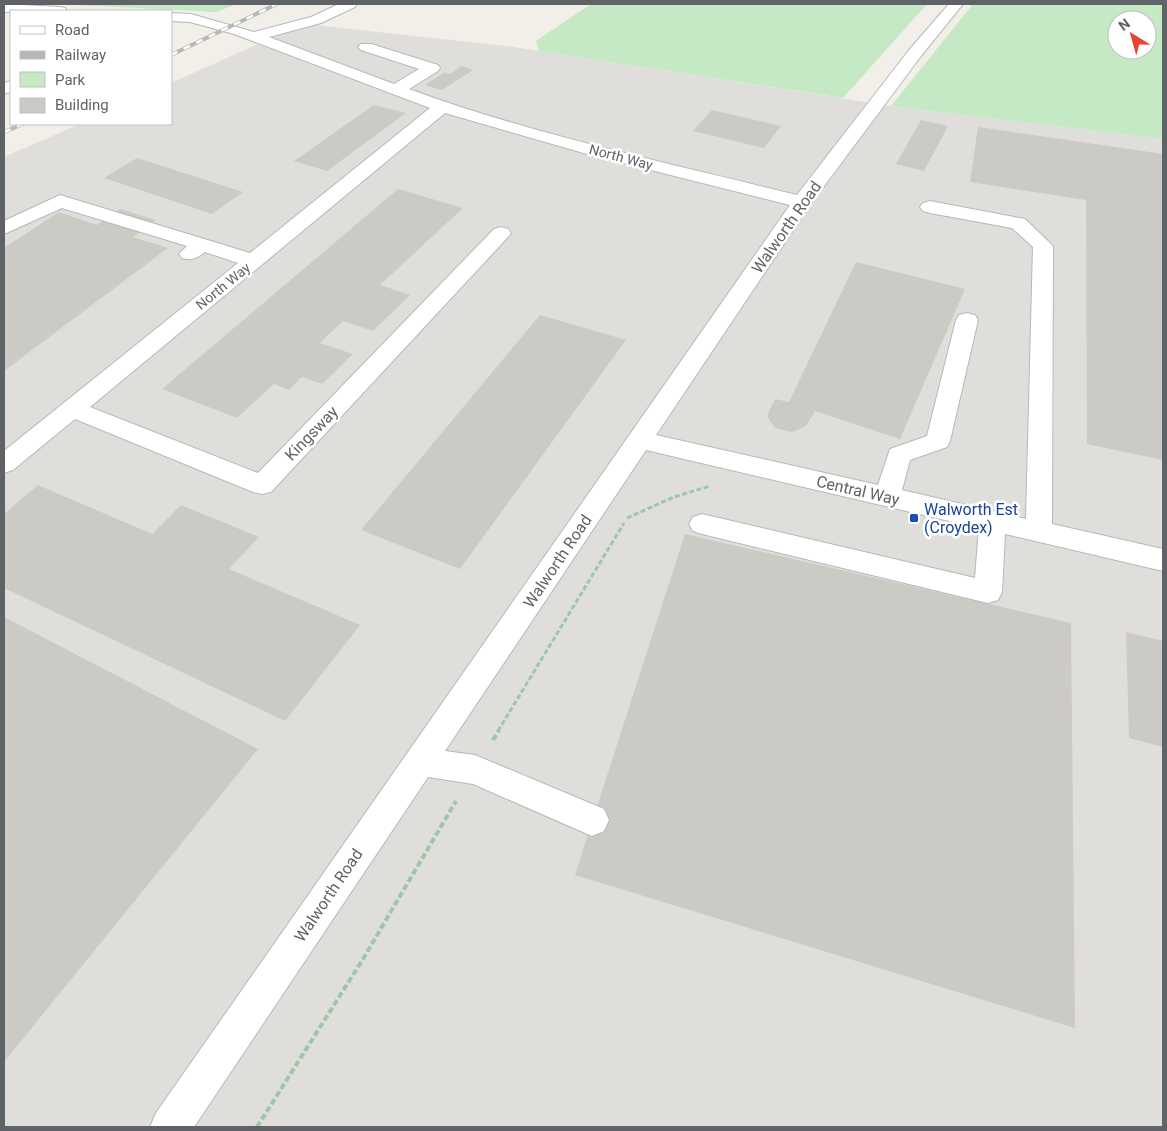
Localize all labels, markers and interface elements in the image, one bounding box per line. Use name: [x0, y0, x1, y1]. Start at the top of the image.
legend: [10, 10, 172, 125]
north arrow: [1107, 10, 1157, 60]
text: N: [1115, 15, 1133, 34]
text: Road: [55, 21, 89, 39]
text: Railway: [55, 46, 106, 64]
text: Park: [55, 71, 86, 89]
text: Building: [55, 96, 109, 114]
street label: North Way: [587, 141, 655, 173]
street label: Walworth Road: [748, 178, 825, 277]
street label: North Way: [193, 259, 254, 313]
street label: Kingsway: [281, 402, 342, 464]
street label: Central Way: [814, 472, 902, 509]
place label: Walworth Est (Croydex): [924, 500, 1018, 537]
street label: Walworth Road: [519, 511, 596, 611]
marker: Walworth Est (Croydex): [908, 512, 920, 524]
street label: Walworth Road: [290, 845, 367, 945]

